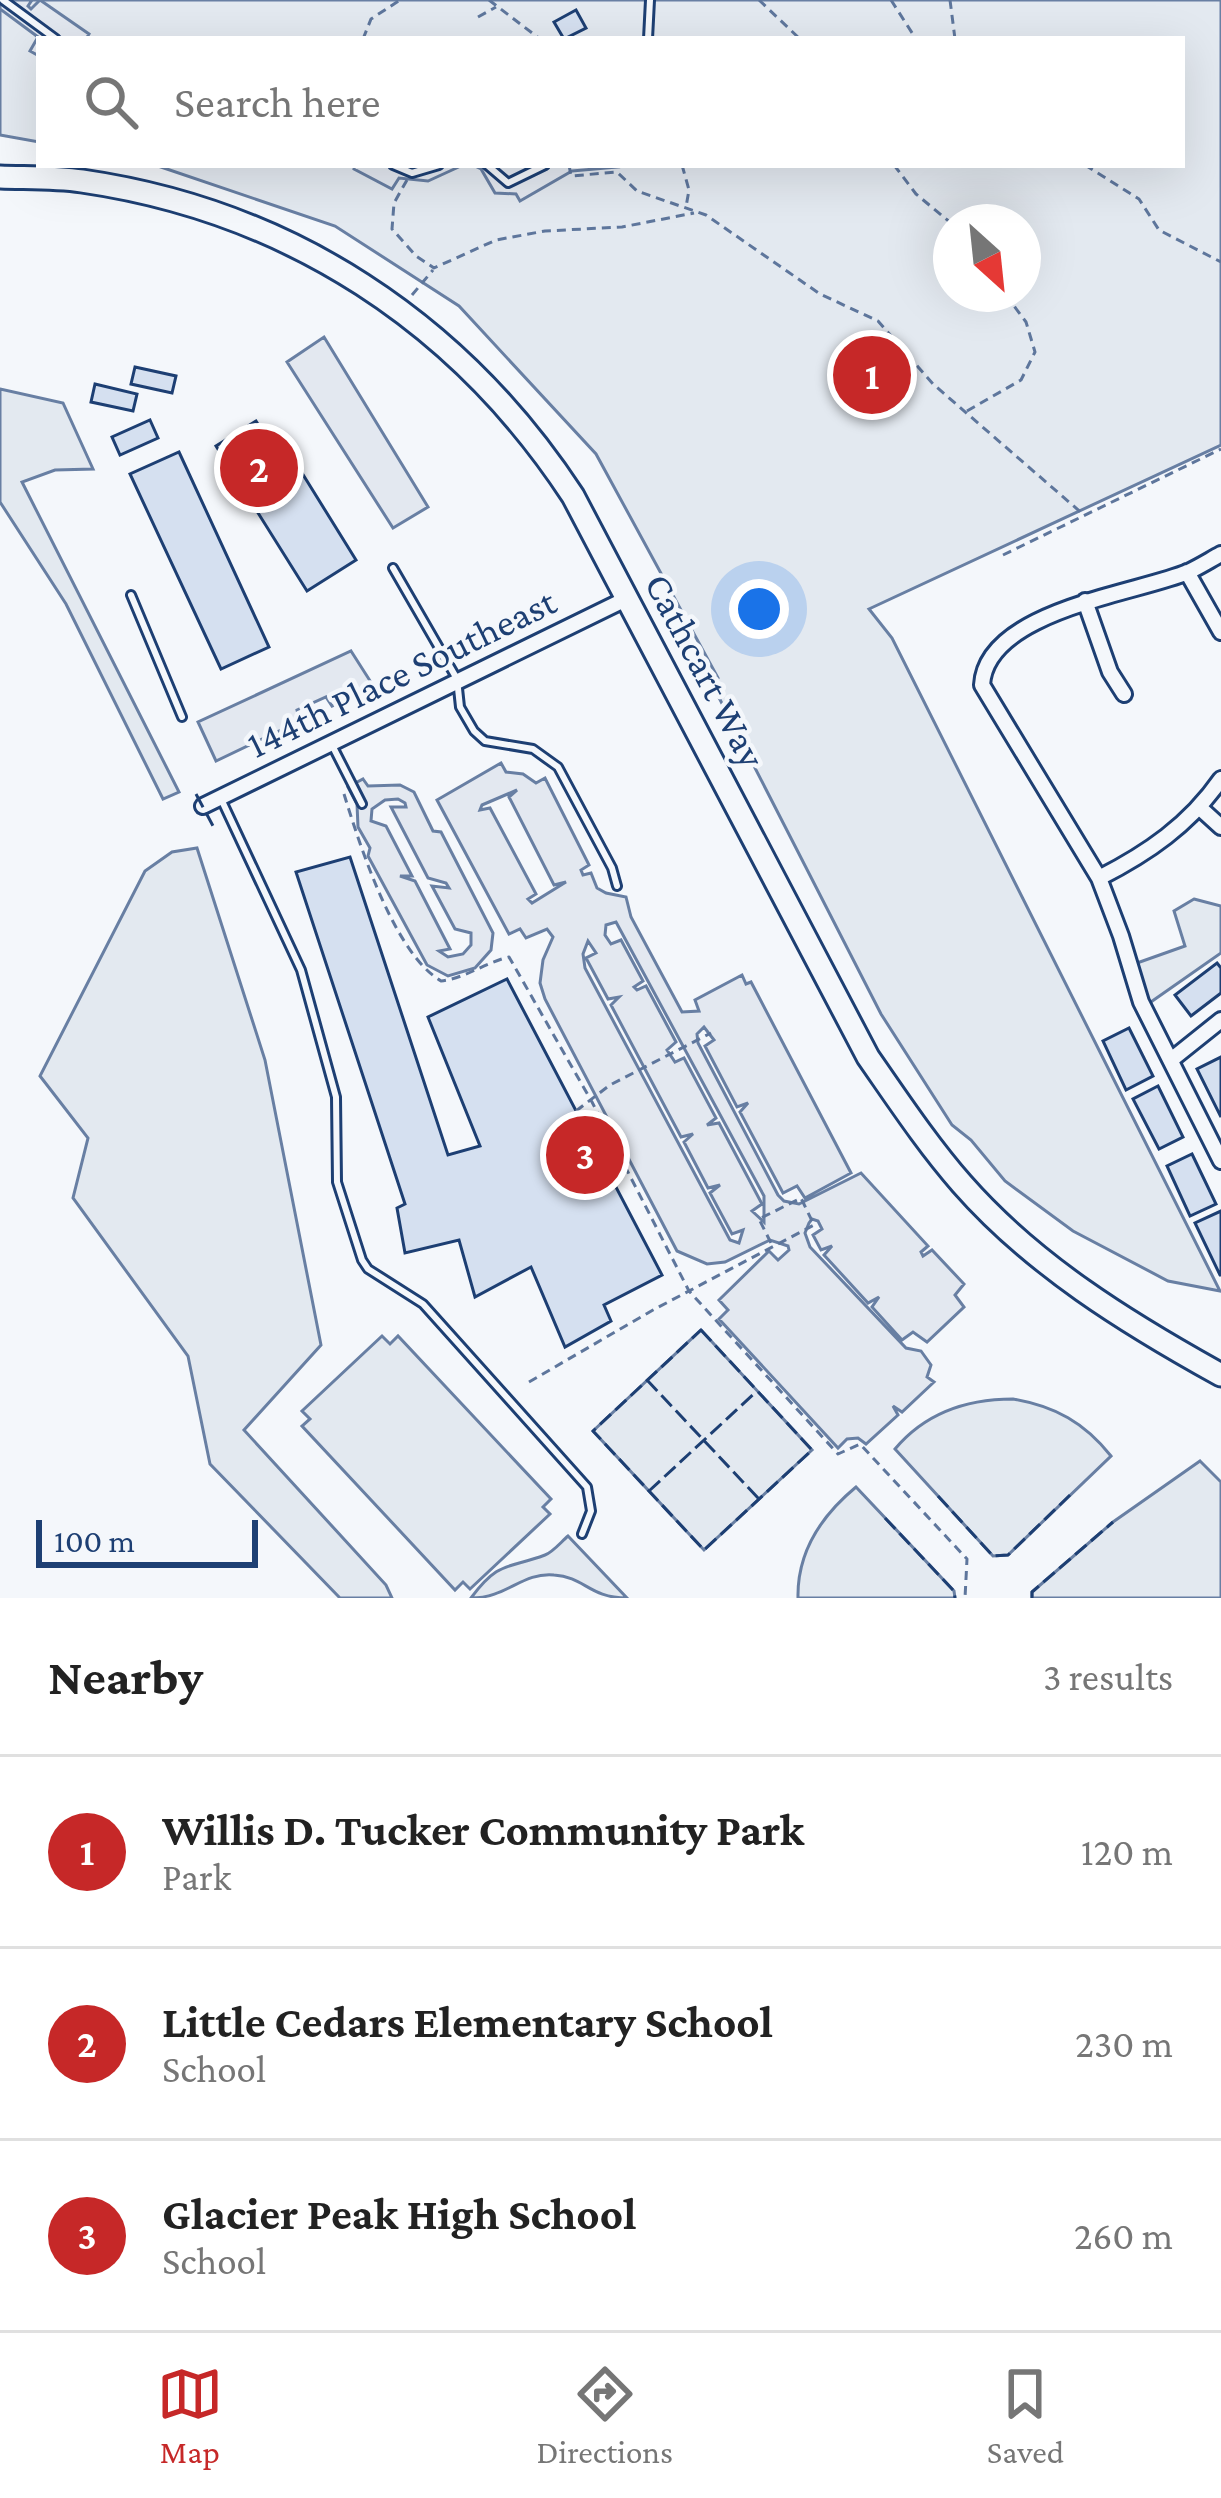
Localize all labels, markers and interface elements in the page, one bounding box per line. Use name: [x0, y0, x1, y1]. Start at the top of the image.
search box: [36, 36, 1185, 168]
icon: search: [78, 69, 144, 135]
text: Search here: [174, 77, 381, 127]
north arrow: [933, 204, 1041, 312]
pin: 1: [833, 330, 911, 420]
pin: 2: [220, 423, 298, 513]
street label: Cathcart Way: [636, 566, 775, 776]
street label: 144th Place Southeast: [240, 579, 563, 766]
your location: [729, 579, 789, 639]
pin: 3: [546, 1110, 624, 1200]
scale bar: [36, 1514, 258, 1567]
text: 100 m: [54, 1522, 135, 1559]
text: Nearby: [48, 1648, 203, 1705]
text: 3 results: [1043, 1655, 1173, 1698]
text: Willis D. Tucker Community Park: [162, 1805, 804, 1855]
text: 1: [80, 1830, 94, 1873]
text: 120 m: [1081, 1830, 1173, 1873]
text: Park: [162, 1855, 231, 1898]
text: Little Cedars Elementary School: [162, 1997, 773, 2047]
text: 2: [77, 2022, 97, 2065]
text: 230 m: [1075, 2022, 1173, 2065]
text: School: [162, 2047, 266, 2090]
text: Glacier Peak High School: [162, 2189, 636, 2239]
text: 3: [77, 2214, 97, 2257]
text: 260 m: [1074, 2214, 1173, 2257]
text: School: [162, 2239, 266, 2282]
tab: Map: [157, 2361, 223, 2470]
tab: Directions: [537, 2361, 673, 2470]
tab: Saved: [987, 2361, 1064, 2470]

